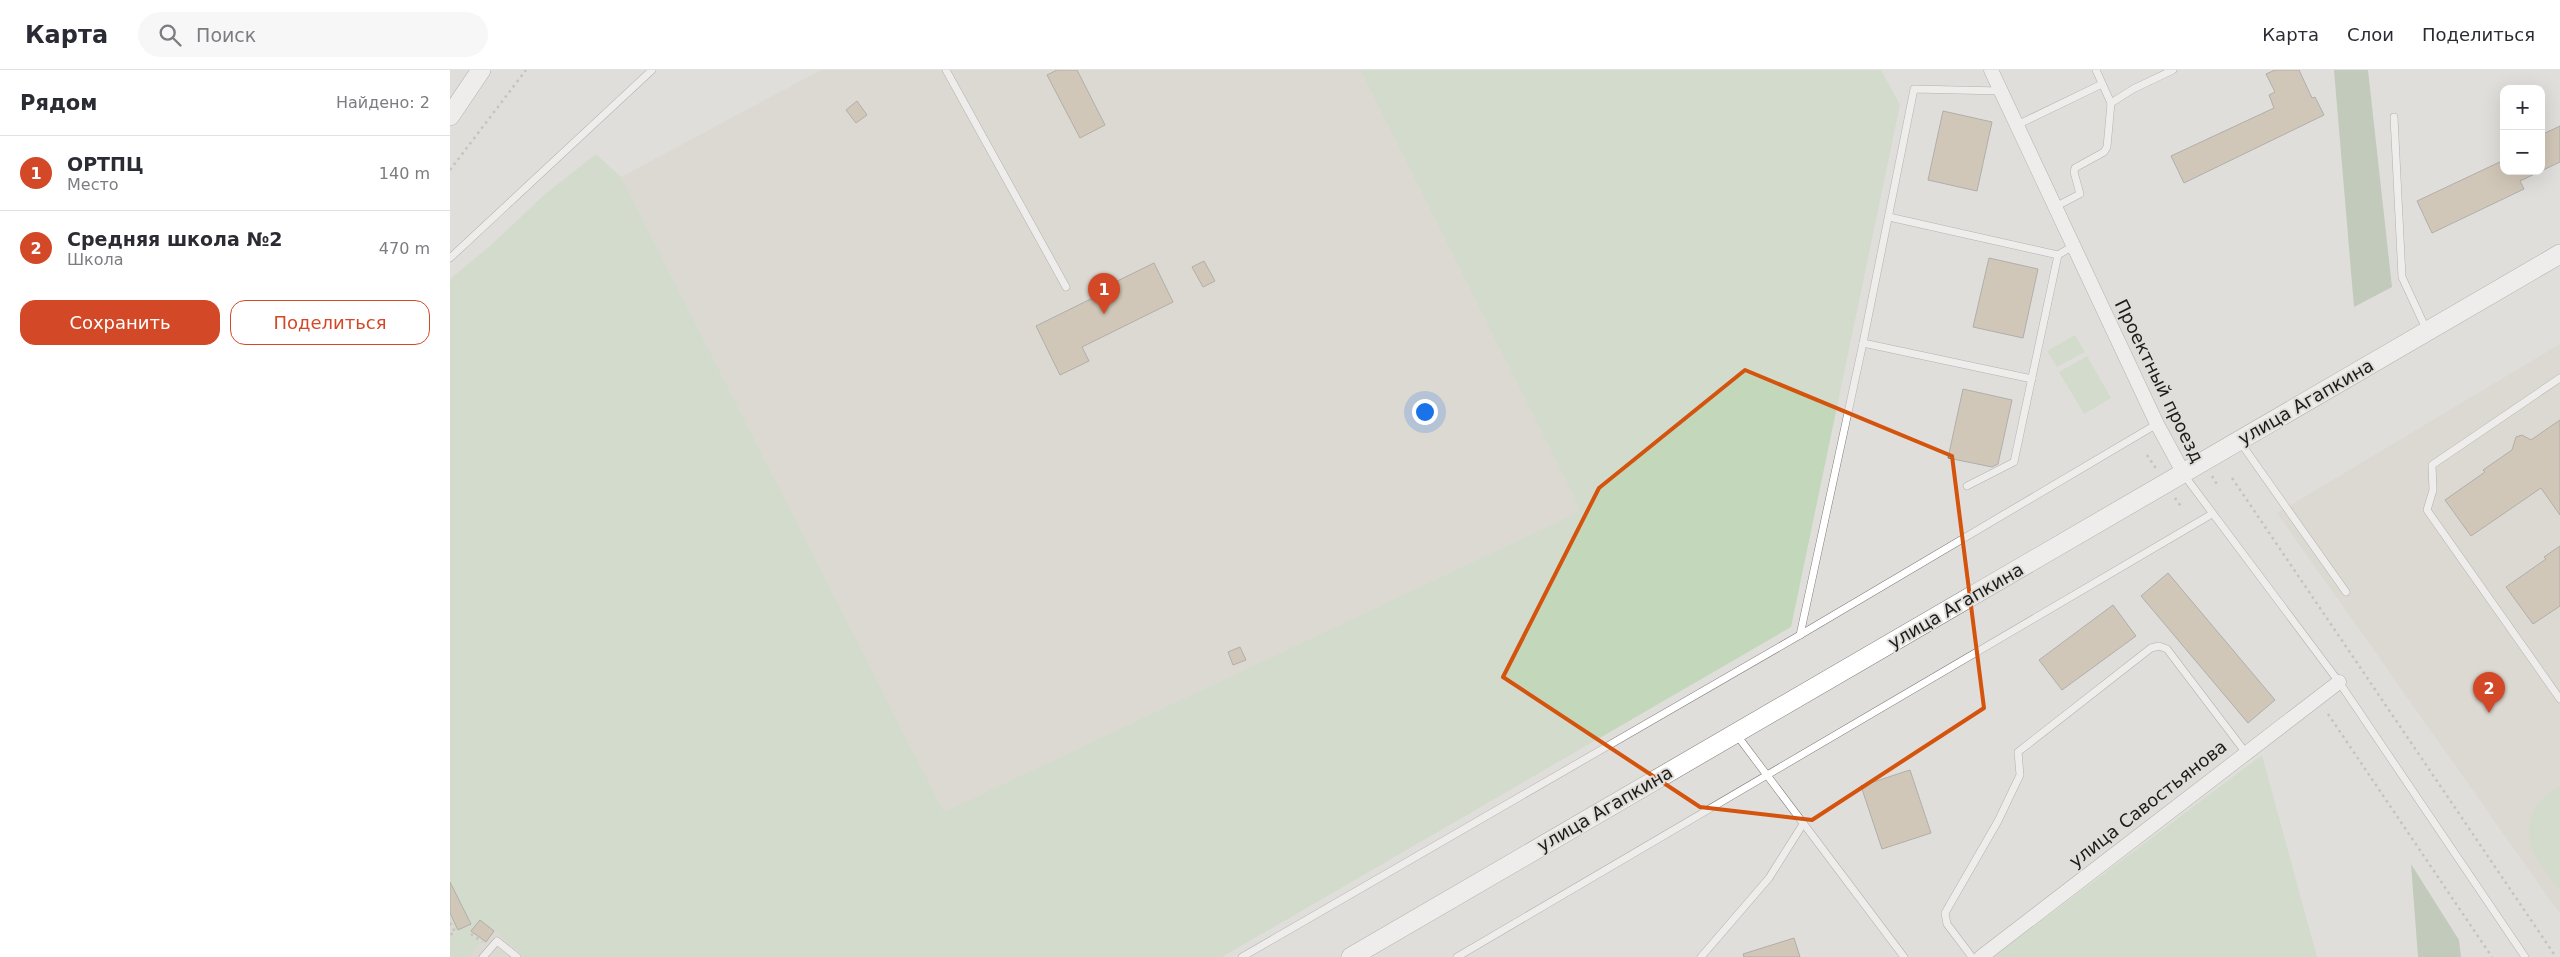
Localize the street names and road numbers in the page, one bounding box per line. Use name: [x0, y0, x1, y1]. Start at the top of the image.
street label: Проектный проезд: [2111, 296, 2208, 466]
street label: улица Агапкина: [2234, 354, 2377, 449]
street label: улица Агапкина: [1884, 558, 2027, 653]
street label: улица Савостьянова: [2065, 736, 2231, 872]
street label: улица Агапкина: [1533, 761, 1676, 856]

